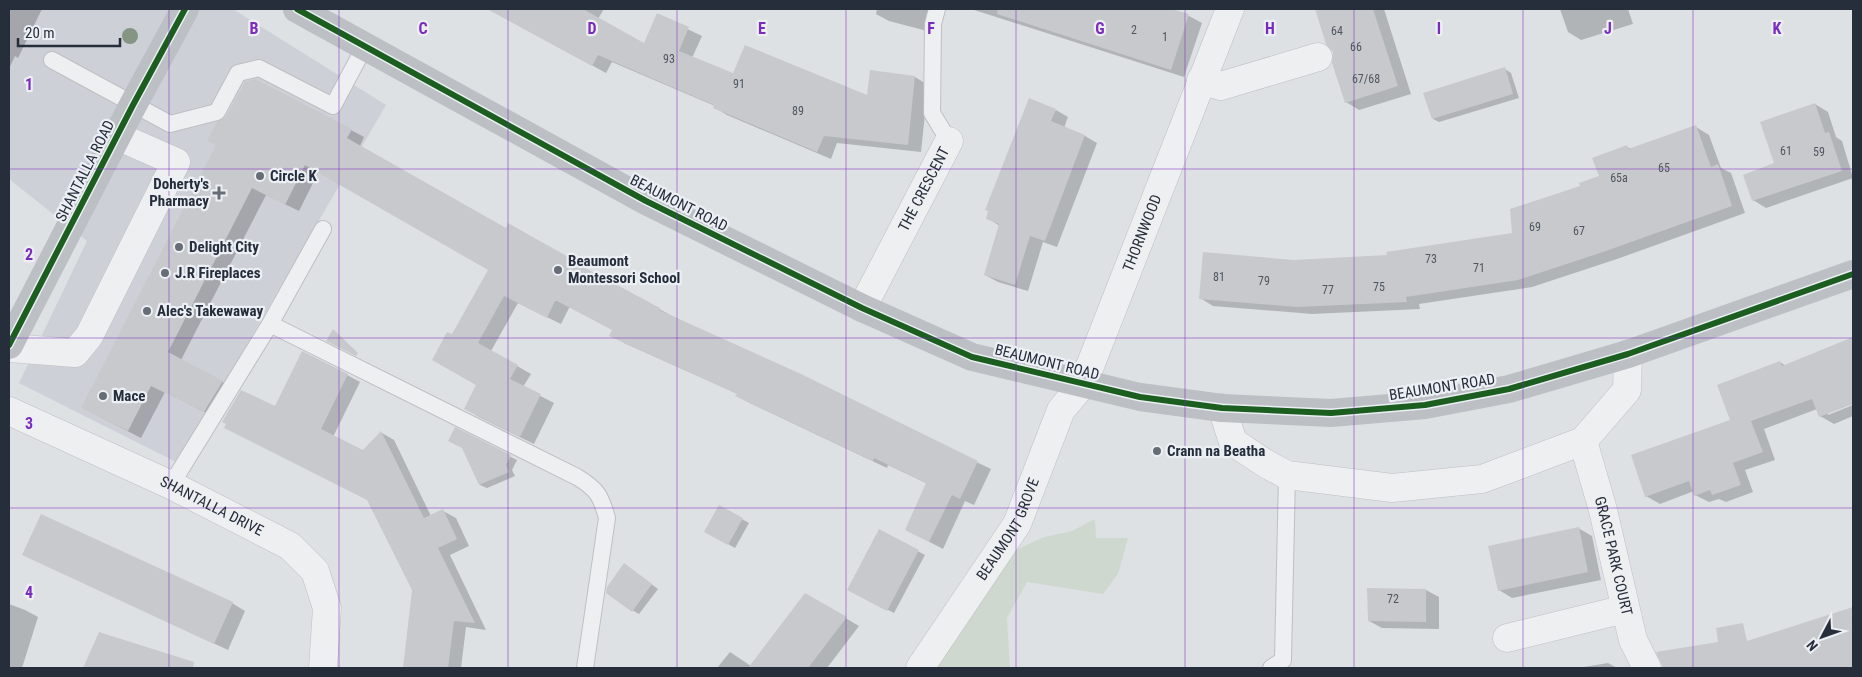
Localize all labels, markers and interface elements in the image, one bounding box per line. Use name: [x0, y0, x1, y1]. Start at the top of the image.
scale bar: [18, 15, 120, 47]
text: B: [250, 19, 259, 38]
text: C: [418, 19, 428, 38]
text: D: [587, 19, 597, 38]
text: E: [758, 19, 766, 38]
text: F: [927, 19, 935, 38]
text: G: [1095, 19, 1105, 38]
text: H: [1265, 19, 1275, 38]
text: I: [1437, 19, 1441, 38]
text: J: [1604, 19, 1612, 38]
text: K: [1773, 19, 1782, 38]
house number: 2: [1131, 23, 1137, 37]
text: 20 m: [25, 24, 55, 42]
house number: 64: [1331, 24, 1343, 38]
house number: 1: [1162, 30, 1168, 44]
house number: 66: [1350, 40, 1362, 54]
house number: 93: [663, 52, 675, 66]
house number: 67/68: [1352, 72, 1380, 86]
text: 1: [25, 75, 33, 94]
house number: 91: [733, 77, 745, 91]
house number: 89: [792, 104, 804, 118]
street label: SHANTALLA ROAD: [52, 117, 118, 225]
street label: THE CRESCENT: [895, 144, 953, 234]
house number: 61: [1780, 144, 1792, 158]
house number: 59: [1813, 145, 1825, 159]
house number: 65: [1658, 161, 1670, 175]
place label: Circle K: [270, 167, 317, 185]
marker: Circle K: [254, 170, 266, 182]
street label: BEAUMONT ROAD: [627, 171, 731, 235]
house number: 65a: [1610, 171, 1628, 185]
place label: Doherty's Pharmacy: [149, 175, 209, 210]
marker: Doherty's Pharmacy: [213, 187, 225, 199]
street label: THORNWOOD: [1119, 192, 1165, 274]
house number: 69: [1529, 220, 1541, 234]
house number: 67: [1573, 224, 1585, 238]
place label: Delight City: [189, 238, 259, 256]
marker: Delight City: [173, 241, 185, 253]
text: 2: [25, 245, 33, 264]
place label: Beaumont Montessori School: [568, 252, 680, 287]
house number: 73: [1425, 252, 1437, 266]
house number: 71: [1473, 261, 1485, 275]
place label: J.R Fireplaces: [175, 264, 261, 282]
marker: Beaumont Montessori School: [552, 264, 564, 276]
marker: J.R Fireplaces: [159, 267, 171, 279]
house number: 81: [1213, 270, 1225, 284]
house number: 79: [1258, 274, 1270, 288]
house number: 75: [1373, 280, 1385, 294]
house number: 77: [1322, 283, 1334, 297]
place label: Alec's Takewaway: [157, 302, 264, 320]
marker: Alec's Takewaway: [141, 305, 153, 317]
street label: BEAUMONT ROAD: [993, 340, 1101, 384]
street label: BEAUMONT ROAD: [1388, 370, 1496, 404]
place label: Mace: [113, 387, 146, 405]
marker: Mace: [97, 390, 109, 402]
text: 3: [25, 414, 33, 433]
place label: Crann na Beatha: [1167, 442, 1265, 460]
marker: Crann na Beatha: [1151, 445, 1163, 457]
street label: SHANTALLA DRIVE: [157, 472, 266, 540]
street label: BEAUMONT GROVE: [973, 475, 1043, 584]
street label: GRACE PARK COURT: [1591, 494, 1636, 617]
text: 4: [25, 583, 33, 602]
house number: 72: [1387, 592, 1399, 606]
north arrow: [1797, 612, 1847, 662]
text: N: [1803, 637, 1821, 654]

